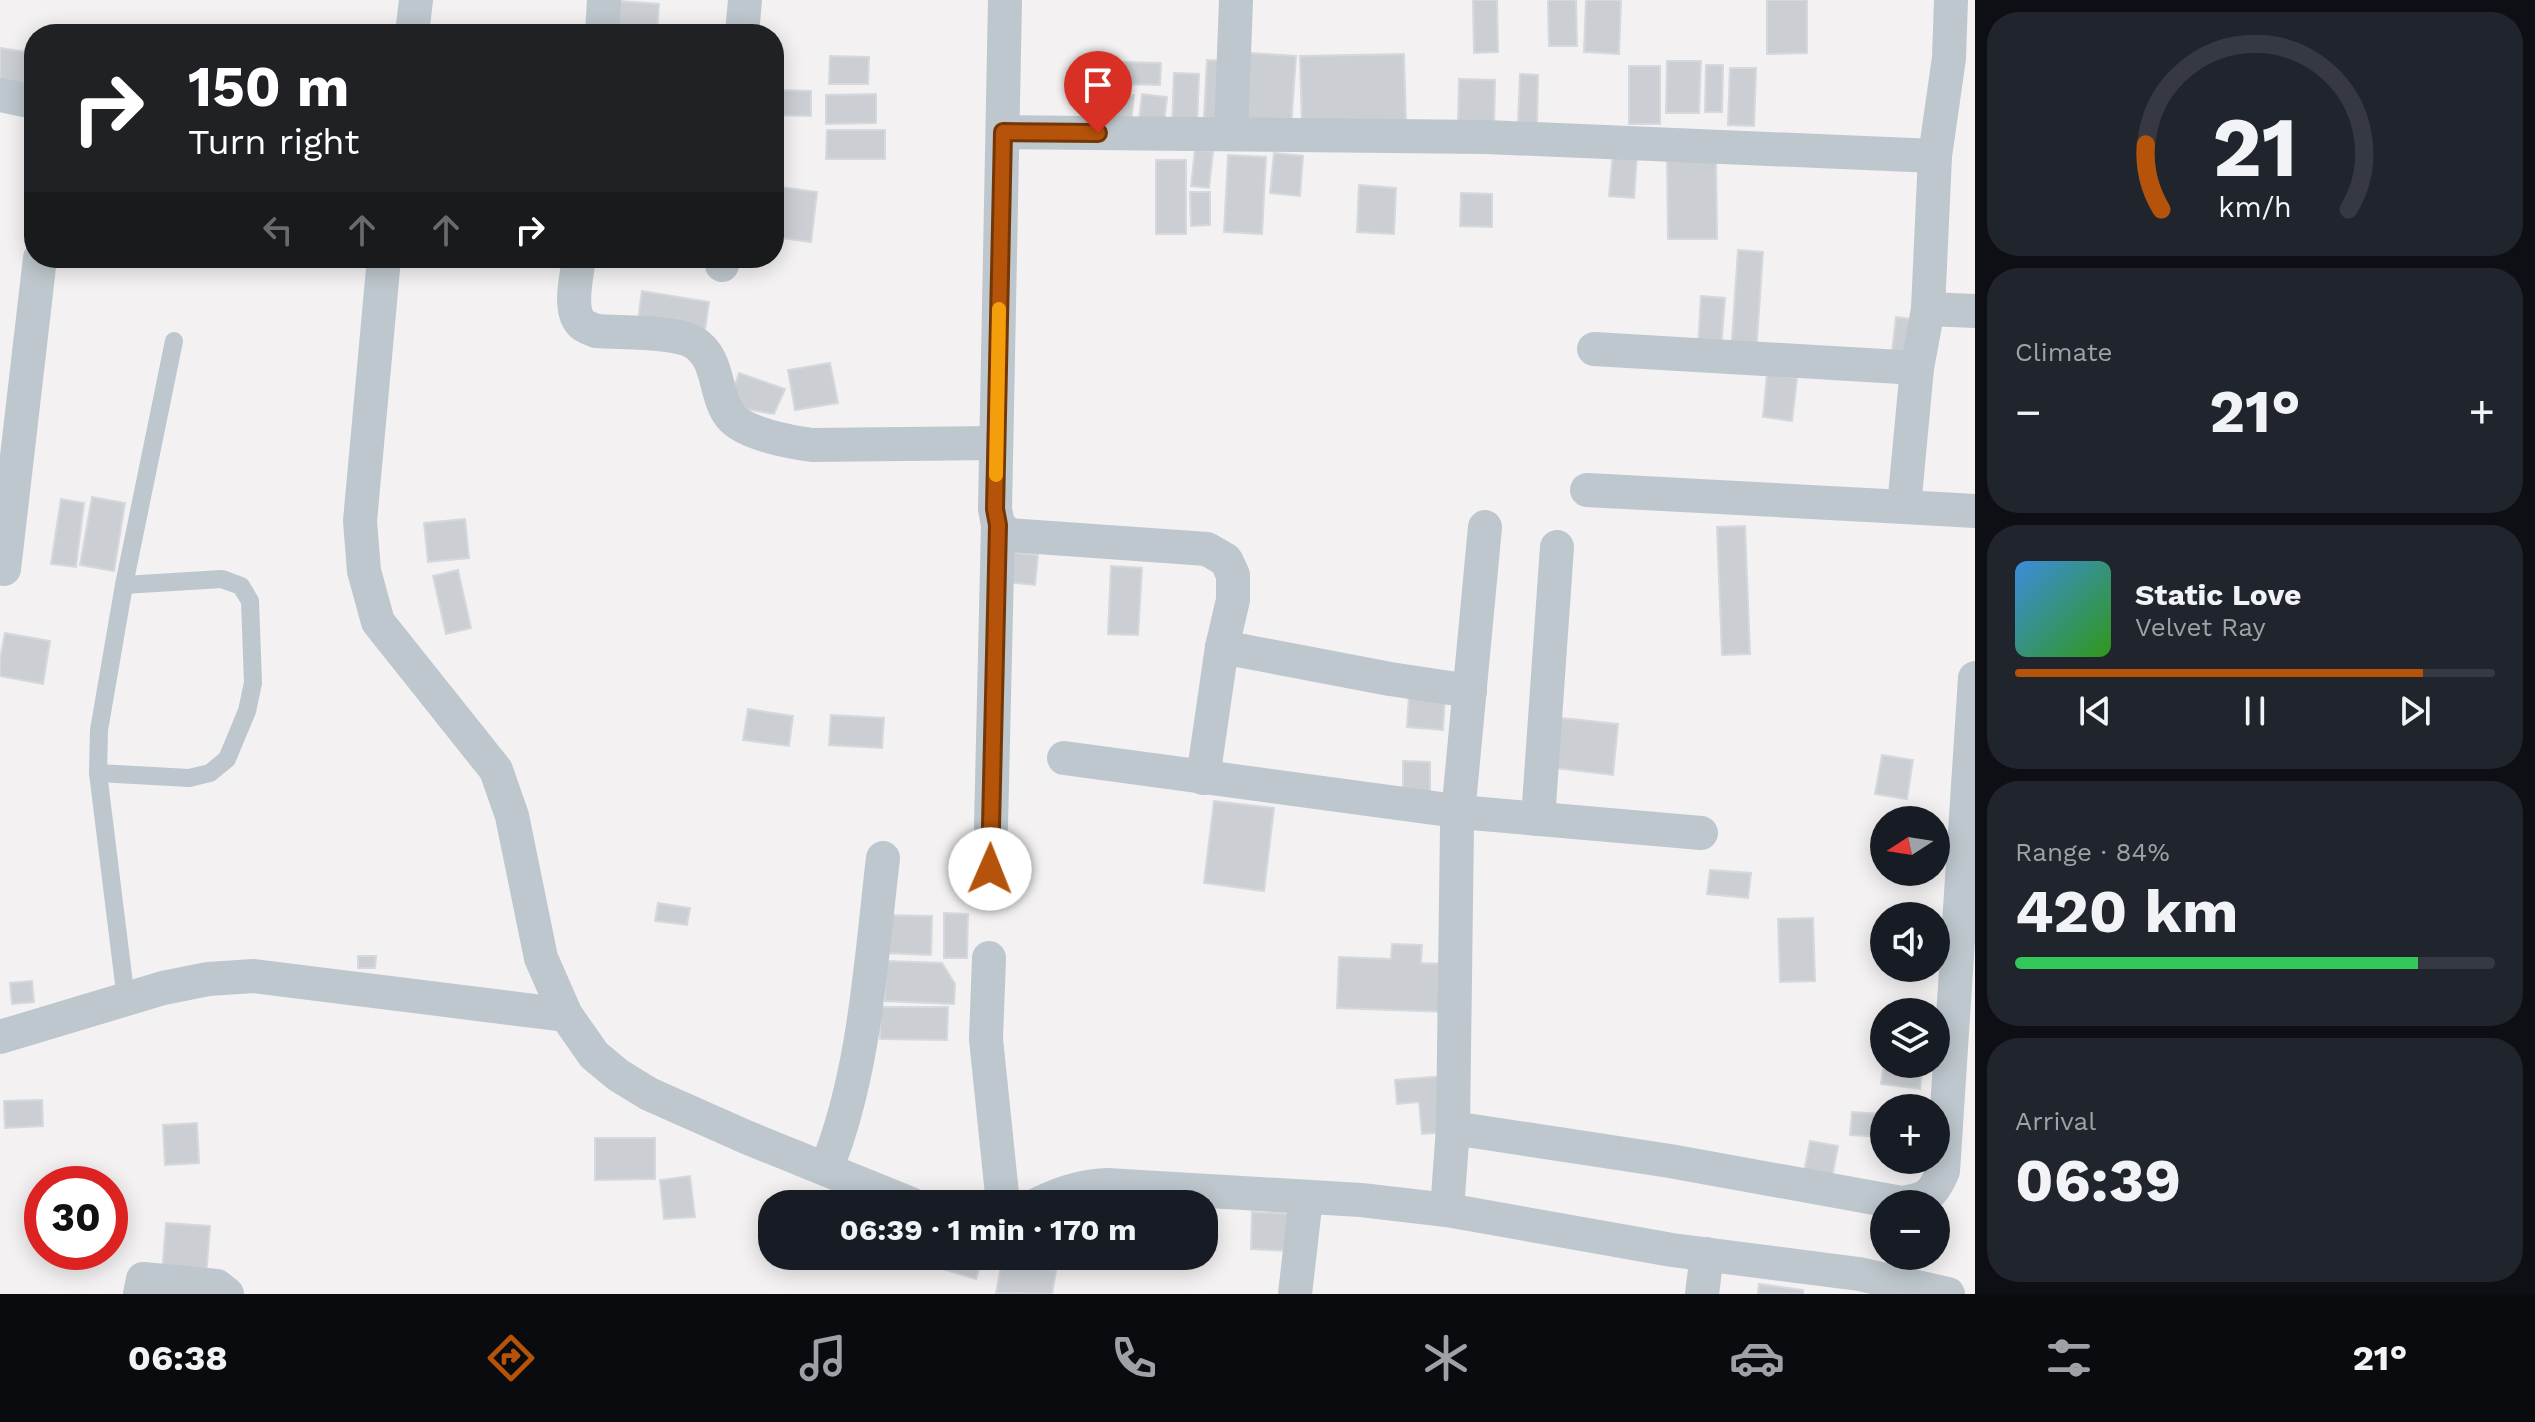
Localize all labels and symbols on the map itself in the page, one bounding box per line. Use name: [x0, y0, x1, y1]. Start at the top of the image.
pin: [1064, 51, 1132, 133]
north arrow: [1870, 806, 1950, 886]
position arrow: [948, 827, 1032, 911]
speed limit sign: 30: [24, 1166, 128, 1270]

